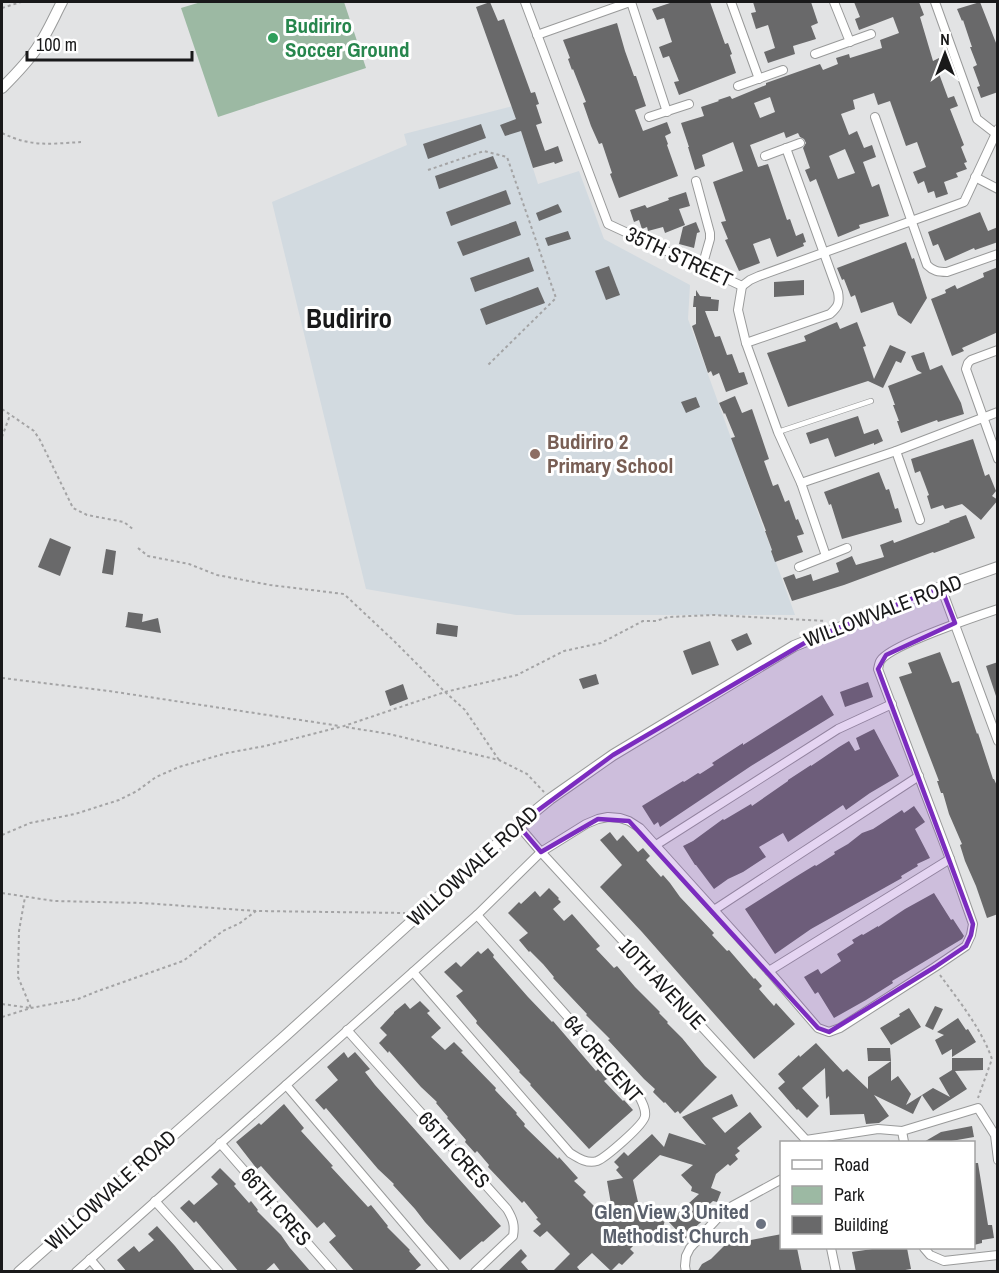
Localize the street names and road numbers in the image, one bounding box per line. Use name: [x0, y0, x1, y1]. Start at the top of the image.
street label: 35TH STREET: [621, 219, 738, 294]
street label: WILLOWVALE ROAD: [800, 567, 966, 654]
street label: WILLOWVALE ROAD: [401, 799, 544, 932]
street label: 10TH AVENUE: [612, 932, 712, 1036]
street label: 64 CRECENT: [557, 1009, 650, 1109]
street label: 65TH CRES: [412, 1105, 497, 1195]
street label: WILLOWVALE ROAD: [39, 1123, 182, 1256]
street label: 66TH CRES: [234, 1161, 318, 1252]

